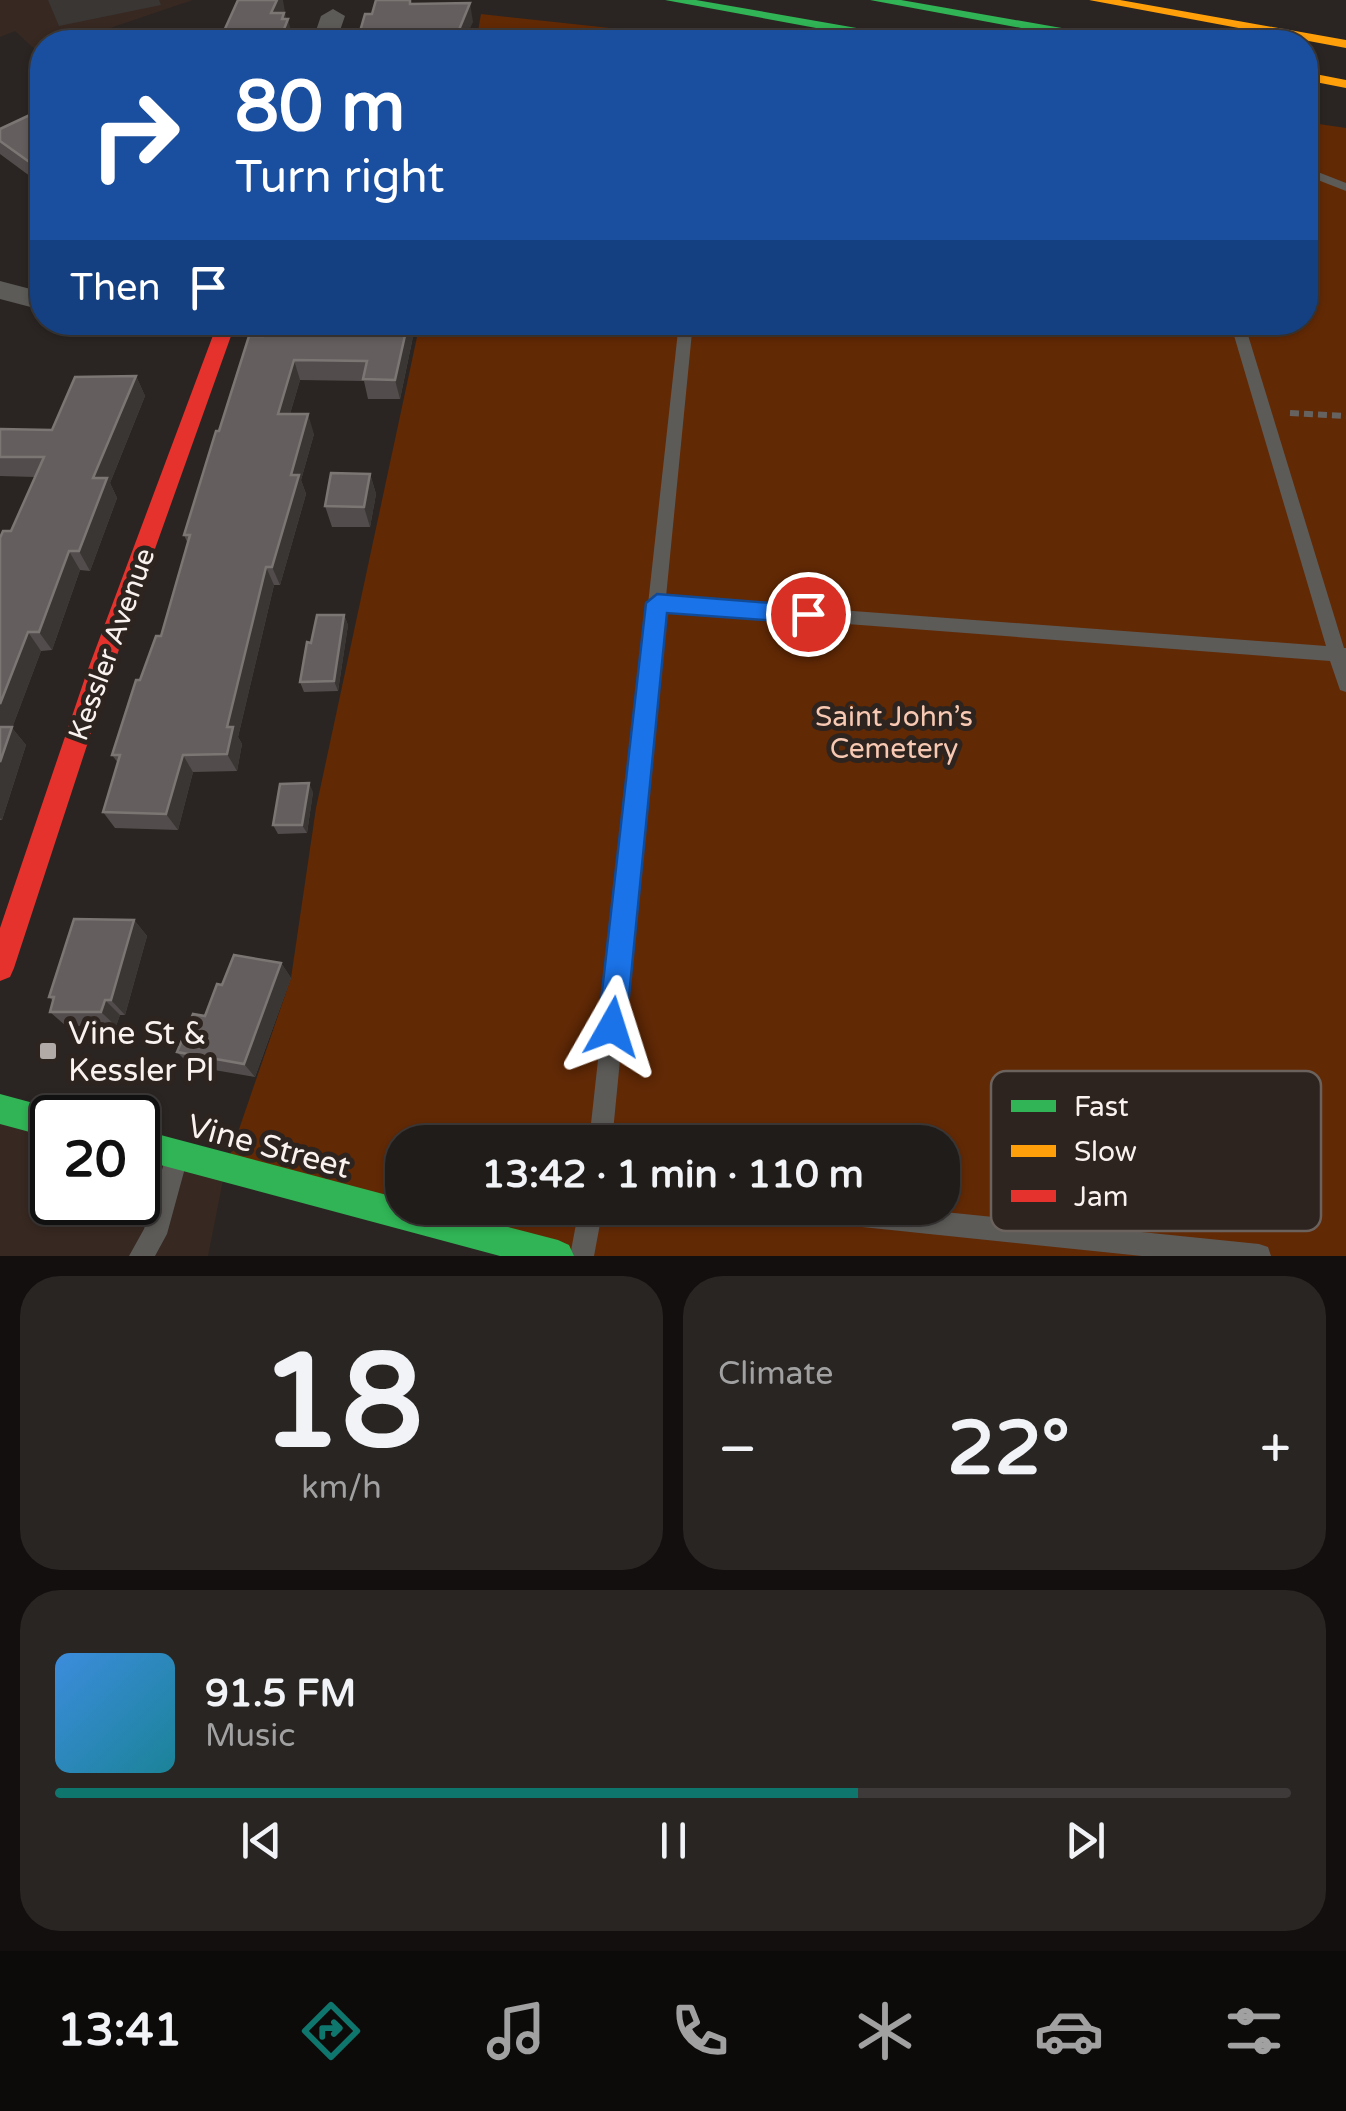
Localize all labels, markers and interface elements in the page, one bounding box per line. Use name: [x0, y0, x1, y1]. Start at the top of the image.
text: 80 m: [235, 66, 405, 150]
icon: right: [70, 70, 200, 200]
text: Turn right: [235, 151, 444, 205]
icon: arrive: [181, 260, 236, 315]
text: Then: [70, 265, 161, 311]
street label: Kessler Avenue: [61, 543, 163, 745]
pin: [766, 572, 851, 657]
icon: arrive: [781, 587, 836, 642]
park label: Saint John’s Cemetery: [815, 700, 973, 766]
position arrow: [560, 975, 664, 1079]
place label: Vine St & Kessler Pl: [68, 1015, 214, 1090]
marker: Vine St & Kessler Pl: [37, 1040, 59, 1062]
legend: [991, 1071, 1321, 1231]
text: Fast: [1074, 1090, 1129, 1124]
speed limit sign: 20: [30, 1095, 160, 1225]
street label: Vine Street: [183, 1107, 354, 1187]
text: Slow: [1074, 1135, 1137, 1169]
text: 13:42 · 1 min · 110 m: [481, 1152, 864, 1198]
text: Jam: [1074, 1180, 1129, 1214]
text: 18: [260, 1326, 423, 1482]
text: Climate: [718, 1355, 833, 1393]
text: 22°: [947, 1404, 1070, 1494]
text: −: [718, 1417, 757, 1483]
text: +: [1260, 1417, 1291, 1483]
text: km/h: [301, 1469, 382, 1507]
text: 91.5 FM: [205, 1671, 356, 1717]
text: Music: [205, 1717, 295, 1755]
icon: previous: [234, 1813, 289, 1868]
icon: pause: [646, 1813, 701, 1868]
icon: next: [1058, 1813, 1113, 1868]
icon: directions: [296, 1996, 366, 2066]
icon: music: [481, 1996, 551, 2066]
icon: phone: [665, 1996, 735, 2066]
icon: climate: [850, 1996, 920, 2066]
icon: car: [1034, 1996, 1104, 2066]
icon: filters: [1219, 1996, 1289, 2066]
text: 13:41: [57, 2004, 182, 2058]

